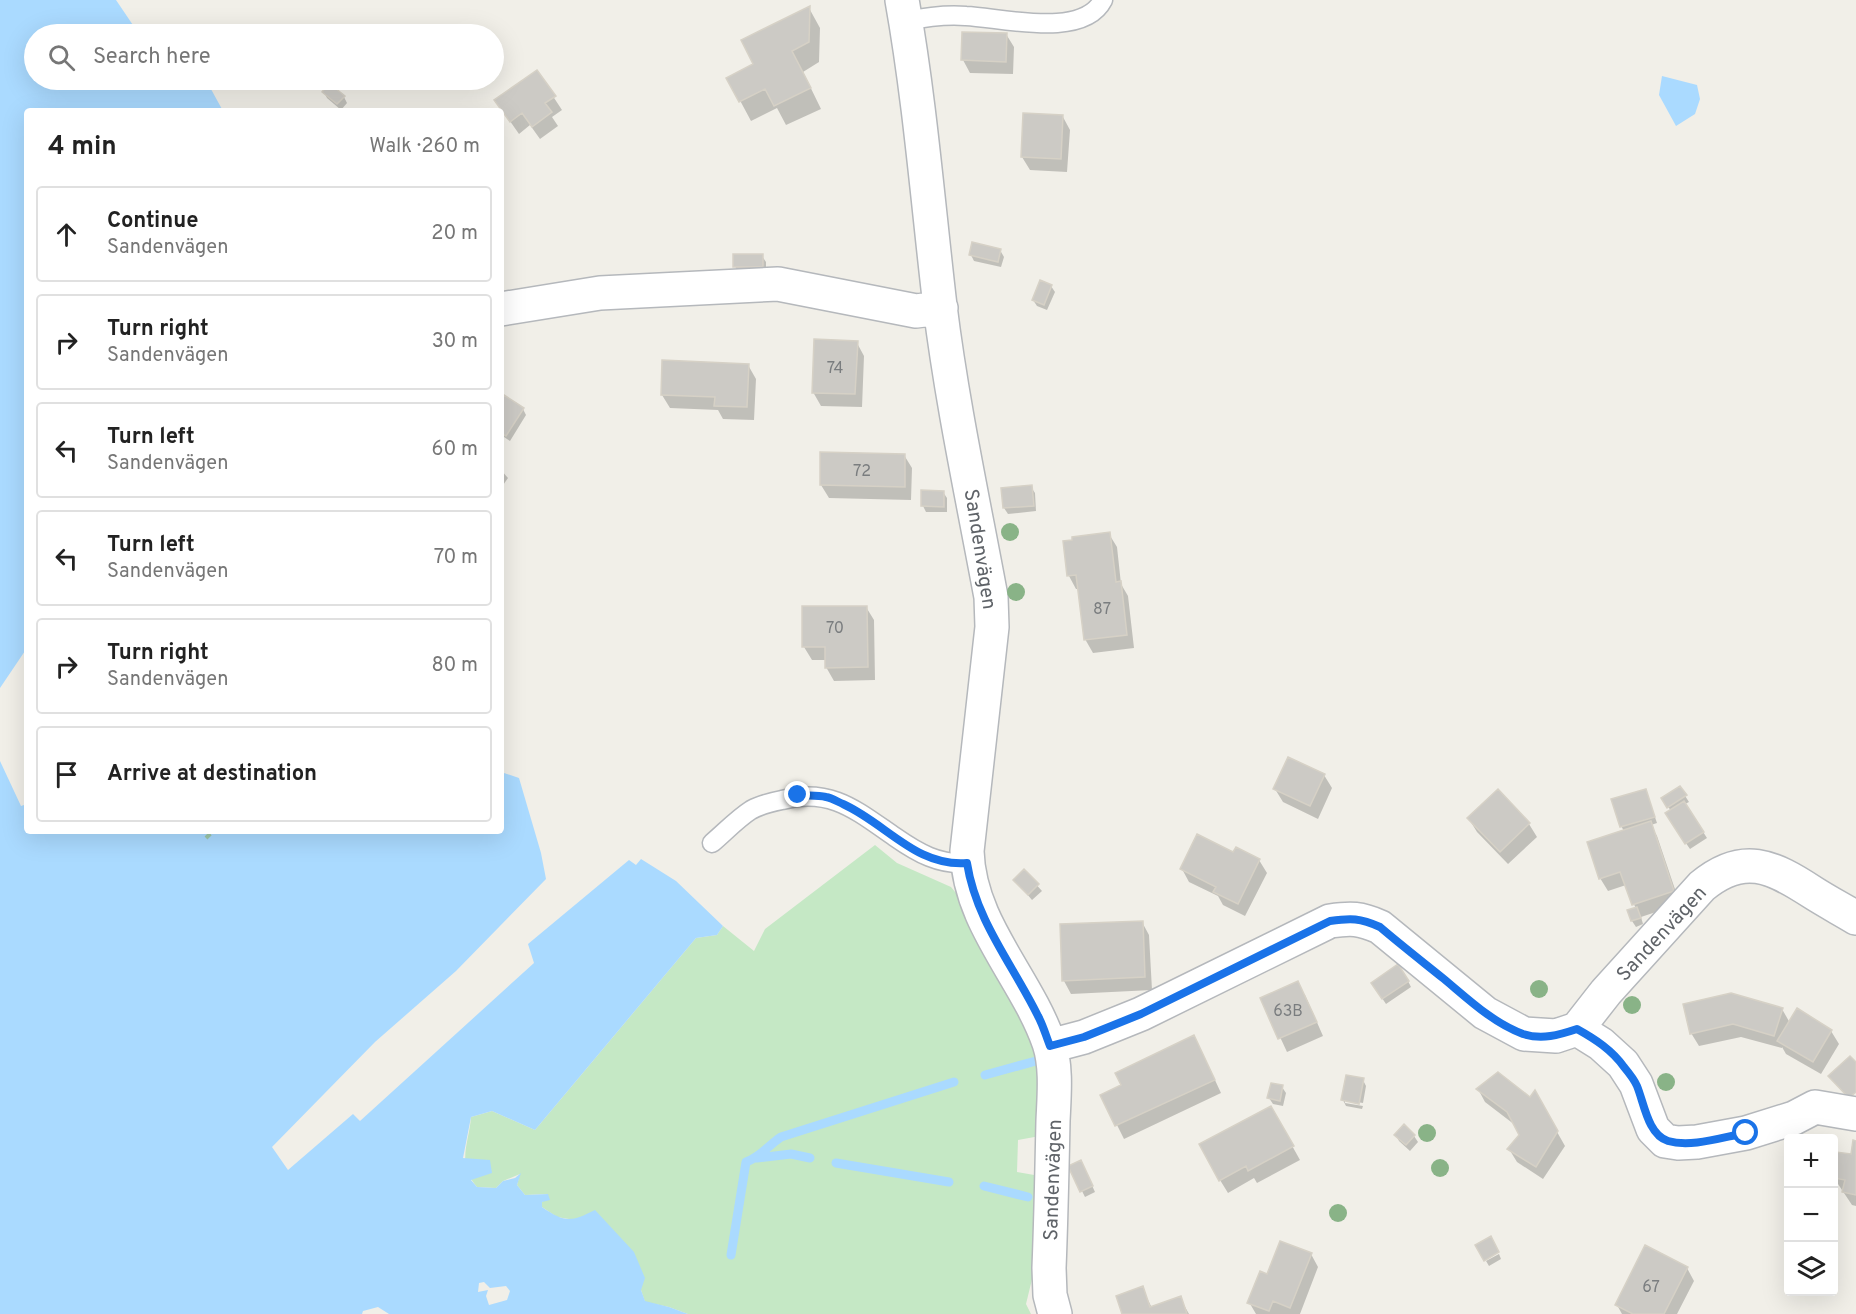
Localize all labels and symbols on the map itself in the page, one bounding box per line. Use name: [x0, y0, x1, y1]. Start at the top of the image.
house number: 74: [827, 359, 843, 379]
house number: 72: [853, 462, 871, 482]
street label: Sandenvägen: [957, 487, 1001, 611]
house number: 87: [1093, 600, 1111, 620]
house number: 70: [826, 619, 844, 639]
route end: [784, 781, 810, 807]
street label: Sandenvägen: [1612, 881, 1713, 988]
house number: 63B: [1273, 1002, 1303, 1022]
street label: Sandenvägen: [1039, 1119, 1069, 1241]
route start: [1732, 1119, 1758, 1145]
house number: 67: [1642, 1278, 1660, 1298]

